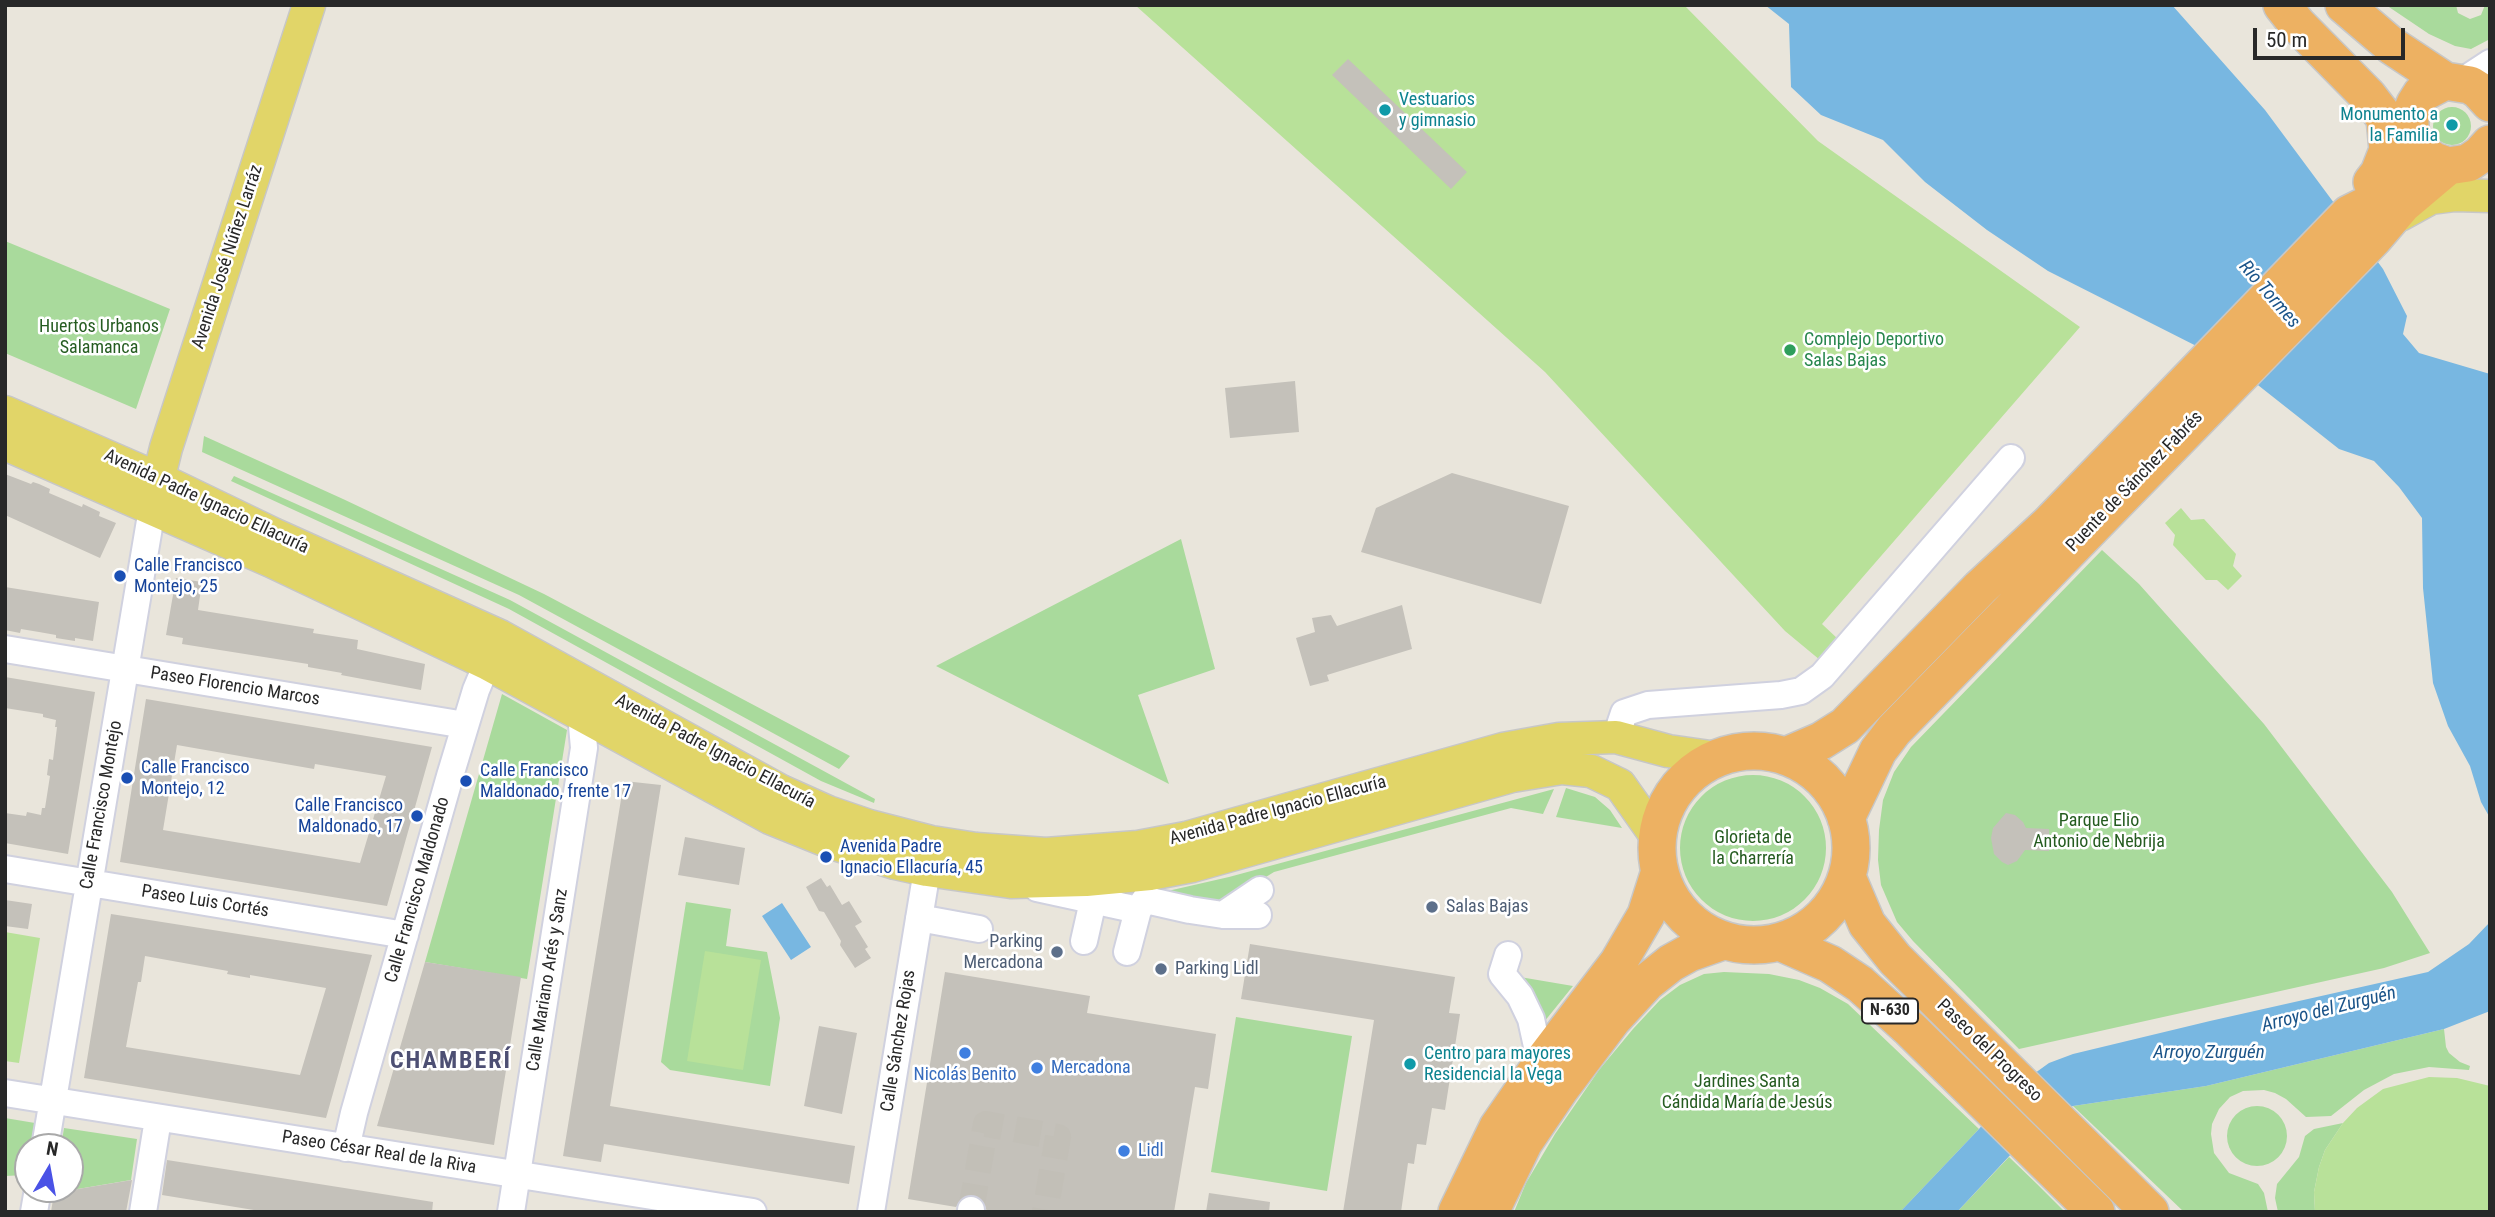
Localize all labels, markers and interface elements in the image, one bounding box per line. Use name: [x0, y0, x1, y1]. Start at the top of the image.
scale bar: [2257, 14, 2409, 58]
text: 50 m: [2266, 28, 2307, 52]
place label: Vestuarios y gimnasio: [1399, 89, 1476, 132]
marker: Vestuarios y gimnasio: [1377, 102, 1393, 118]
place label: Monumento a la Familia: [2340, 104, 2438, 146]
marker: Monumento a la Familia: [2444, 117, 2460, 133]
street label: Avenida José Núñez Larráz: [188, 162, 268, 352]
water label: Río Tormes: [2233, 257, 2305, 333]
park label: Huertos Urbanos Salamanca: [39, 316, 159, 358]
place label: Complejo Deportivo Salas Bajas: [1804, 329, 1944, 372]
marker: Complejo Deportivo Salas Bajas: [1782, 342, 1798, 358]
street label: Puente de Sánchez Fabrés: [2062, 407, 2208, 557]
street label: Avenida Padre Ignacio Ellacuría: [100, 445, 312, 559]
place label: Calle Francisco Montejo, 25: [134, 555, 243, 598]
marker: Calle Francisco Montejo, 25: [112, 568, 128, 584]
street label: Paseo Florencio Marcos: [149, 663, 321, 711]
street label: Avenida Padre Ignacio Ellacuría: [611, 690, 819, 814]
street label: Calle Francisco Montejo: [77, 719, 127, 891]
place label: Calle Francisco Montejo, 12: [141, 757, 250, 800]
place label: Calle Francisco Maldonado, frente 17: [480, 760, 631, 802]
marker: Calle Francisco Montejo, 12: [119, 770, 135, 786]
street label: Avenida Padre Ignacio Ellacuría: [1167, 772, 1389, 850]
marker: Calle Francisco Maldonado, frente 17: [458, 773, 474, 789]
place label: Calle Francisco Maldonado, 17: [294, 795, 403, 838]
street label: Calle Francisco Maldonado: [381, 795, 455, 985]
marker: Calle Francisco Maldonado, 17: [409, 808, 425, 824]
park label: Parque Elio Antonio de Nebrija: [2033, 810, 2165, 852]
park label: Glorieta de la Charrería: [1712, 827, 1794, 870]
place label: Avenida Padre Ignacio Ellacuría, 45: [840, 836, 983, 878]
marker: Avenida Padre Ignacio Ellacuría, 45: [818, 849, 834, 865]
street label: Paseo Luis Cortés: [140, 881, 270, 923]
street label: Calle Mariano Arés y Sanz: [523, 887, 573, 1073]
place label: Salas Bajas: [1446, 896, 1528, 918]
marker: Salas Bajas: [1424, 899, 1440, 915]
place label: Parking Mercadona: [963, 931, 1043, 974]
marker: Parking Mercadona: [1049, 944, 1065, 960]
place label: Parking Lidl: [1175, 958, 1259, 980]
marker: Parking Lidl: [1153, 961, 1169, 977]
street label: Calle Sánchez Rojas: [877, 969, 921, 1113]
water label: Arroyo del Zurguén: [2259, 982, 2399, 1038]
street label: Paseo del Progreso: [1932, 995, 2046, 1107]
road number: N-630: [1862, 998, 1918, 1023]
water label: Arroyo Zurguén: [2153, 1042, 2265, 1064]
place label: Centro para mayores Residencial la Vega: [1424, 1043, 1571, 1086]
marker: Nicolás Benito: [957, 1045, 973, 1061]
district label: CHAMBERÍ: [391, 1048, 511, 1076]
marker: Centro para mayores Residencial la Vega: [1402, 1056, 1418, 1072]
place label: Mercadona: [1051, 1057, 1131, 1079]
marker: Mercadona: [1029, 1060, 1045, 1076]
place label: Nicolás Benito: [913, 1064, 1017, 1086]
park label: Jardines Santa Cándida María de Jesús: [1662, 1071, 1832, 1114]
street label: Paseo César Real de la Riva: [280, 1127, 478, 1179]
north arrow: [14, 1133, 84, 1203]
text: N: [45, 1136, 60, 1161]
place label: Lidl: [1138, 1140, 1164, 1162]
marker: Lidl: [1116, 1143, 1132, 1159]

